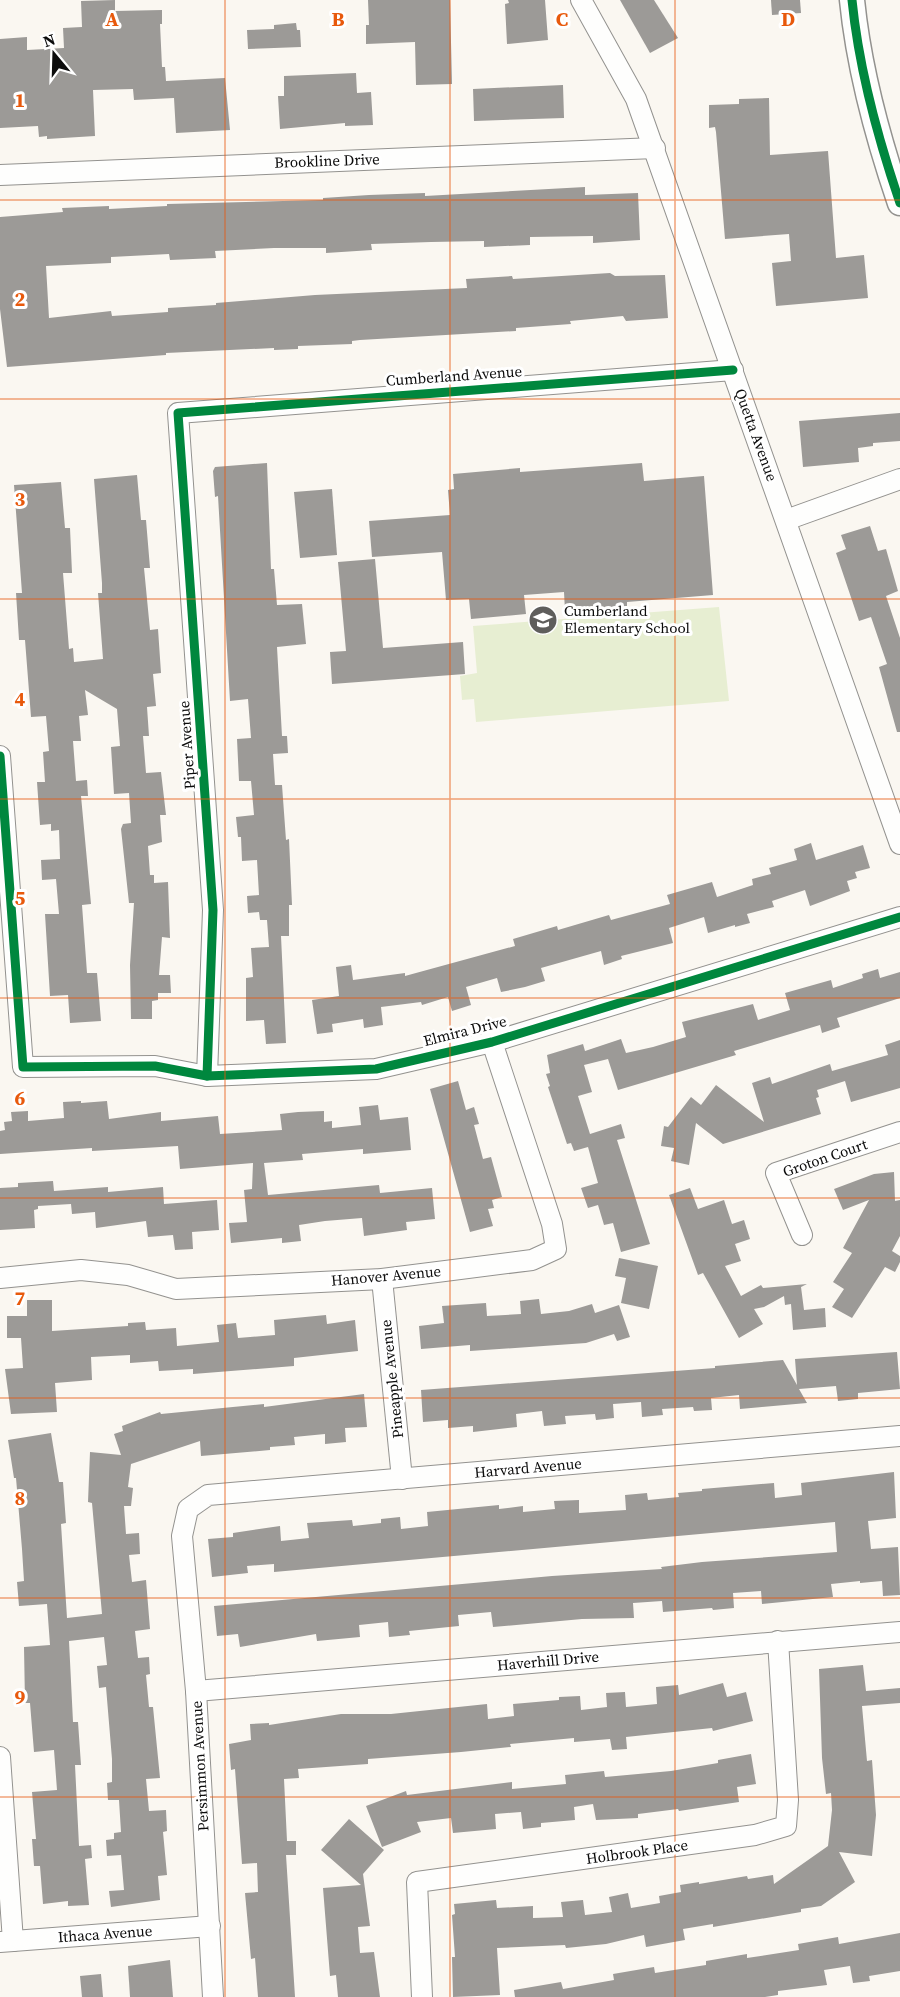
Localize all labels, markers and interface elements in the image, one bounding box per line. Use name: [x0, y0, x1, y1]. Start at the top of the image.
text: A: [105, 5, 119, 33]
text: B: [331, 5, 345, 33]
text: C: [556, 5, 568, 33]
text: D: [781, 5, 795, 33]
north arrow: [24, 24, 84, 84]
text: N: [40, 27, 59, 52]
text: 1: [15, 86, 25, 114]
street label: Brookline Drive: [274, 148, 380, 173]
text: 2: [15, 285, 26, 313]
street label: Cumberland Avenue: [385, 360, 523, 391]
street label: Quetta Avenue: [730, 386, 783, 484]
text: 3: [15, 485, 26, 513]
place label: Cumberland Elementary School: [564, 600, 691, 638]
school or university icon: Cumberland Elementary School: [527, 604, 559, 636]
text: 4: [15, 685, 26, 713]
street label: Piper Avenue: [173, 700, 200, 790]
text: 5: [15, 884, 26, 912]
street label: Elmira Drive: [421, 1010, 509, 1051]
text: 6: [15, 1084, 26, 1112]
street label: Groton Court: [780, 1133, 870, 1182]
street label: Hanover Avenue: [330, 1260, 442, 1291]
text: 7: [15, 1284, 26, 1312]
street label: Pineapple Avenue: [375, 1318, 408, 1440]
street label: Harvard Avenue: [473, 1452, 583, 1483]
text: 8: [15, 1484, 25, 1512]
street label: Haverhill Drive: [496, 1646, 600, 1675]
text: 9: [15, 1683, 26, 1711]
street label: Persimmon Avenue: [186, 1700, 213, 1832]
street label: Holbrook Place: [585, 1834, 690, 1869]
street label: Ithaca Avenue: [57, 1920, 153, 1947]

